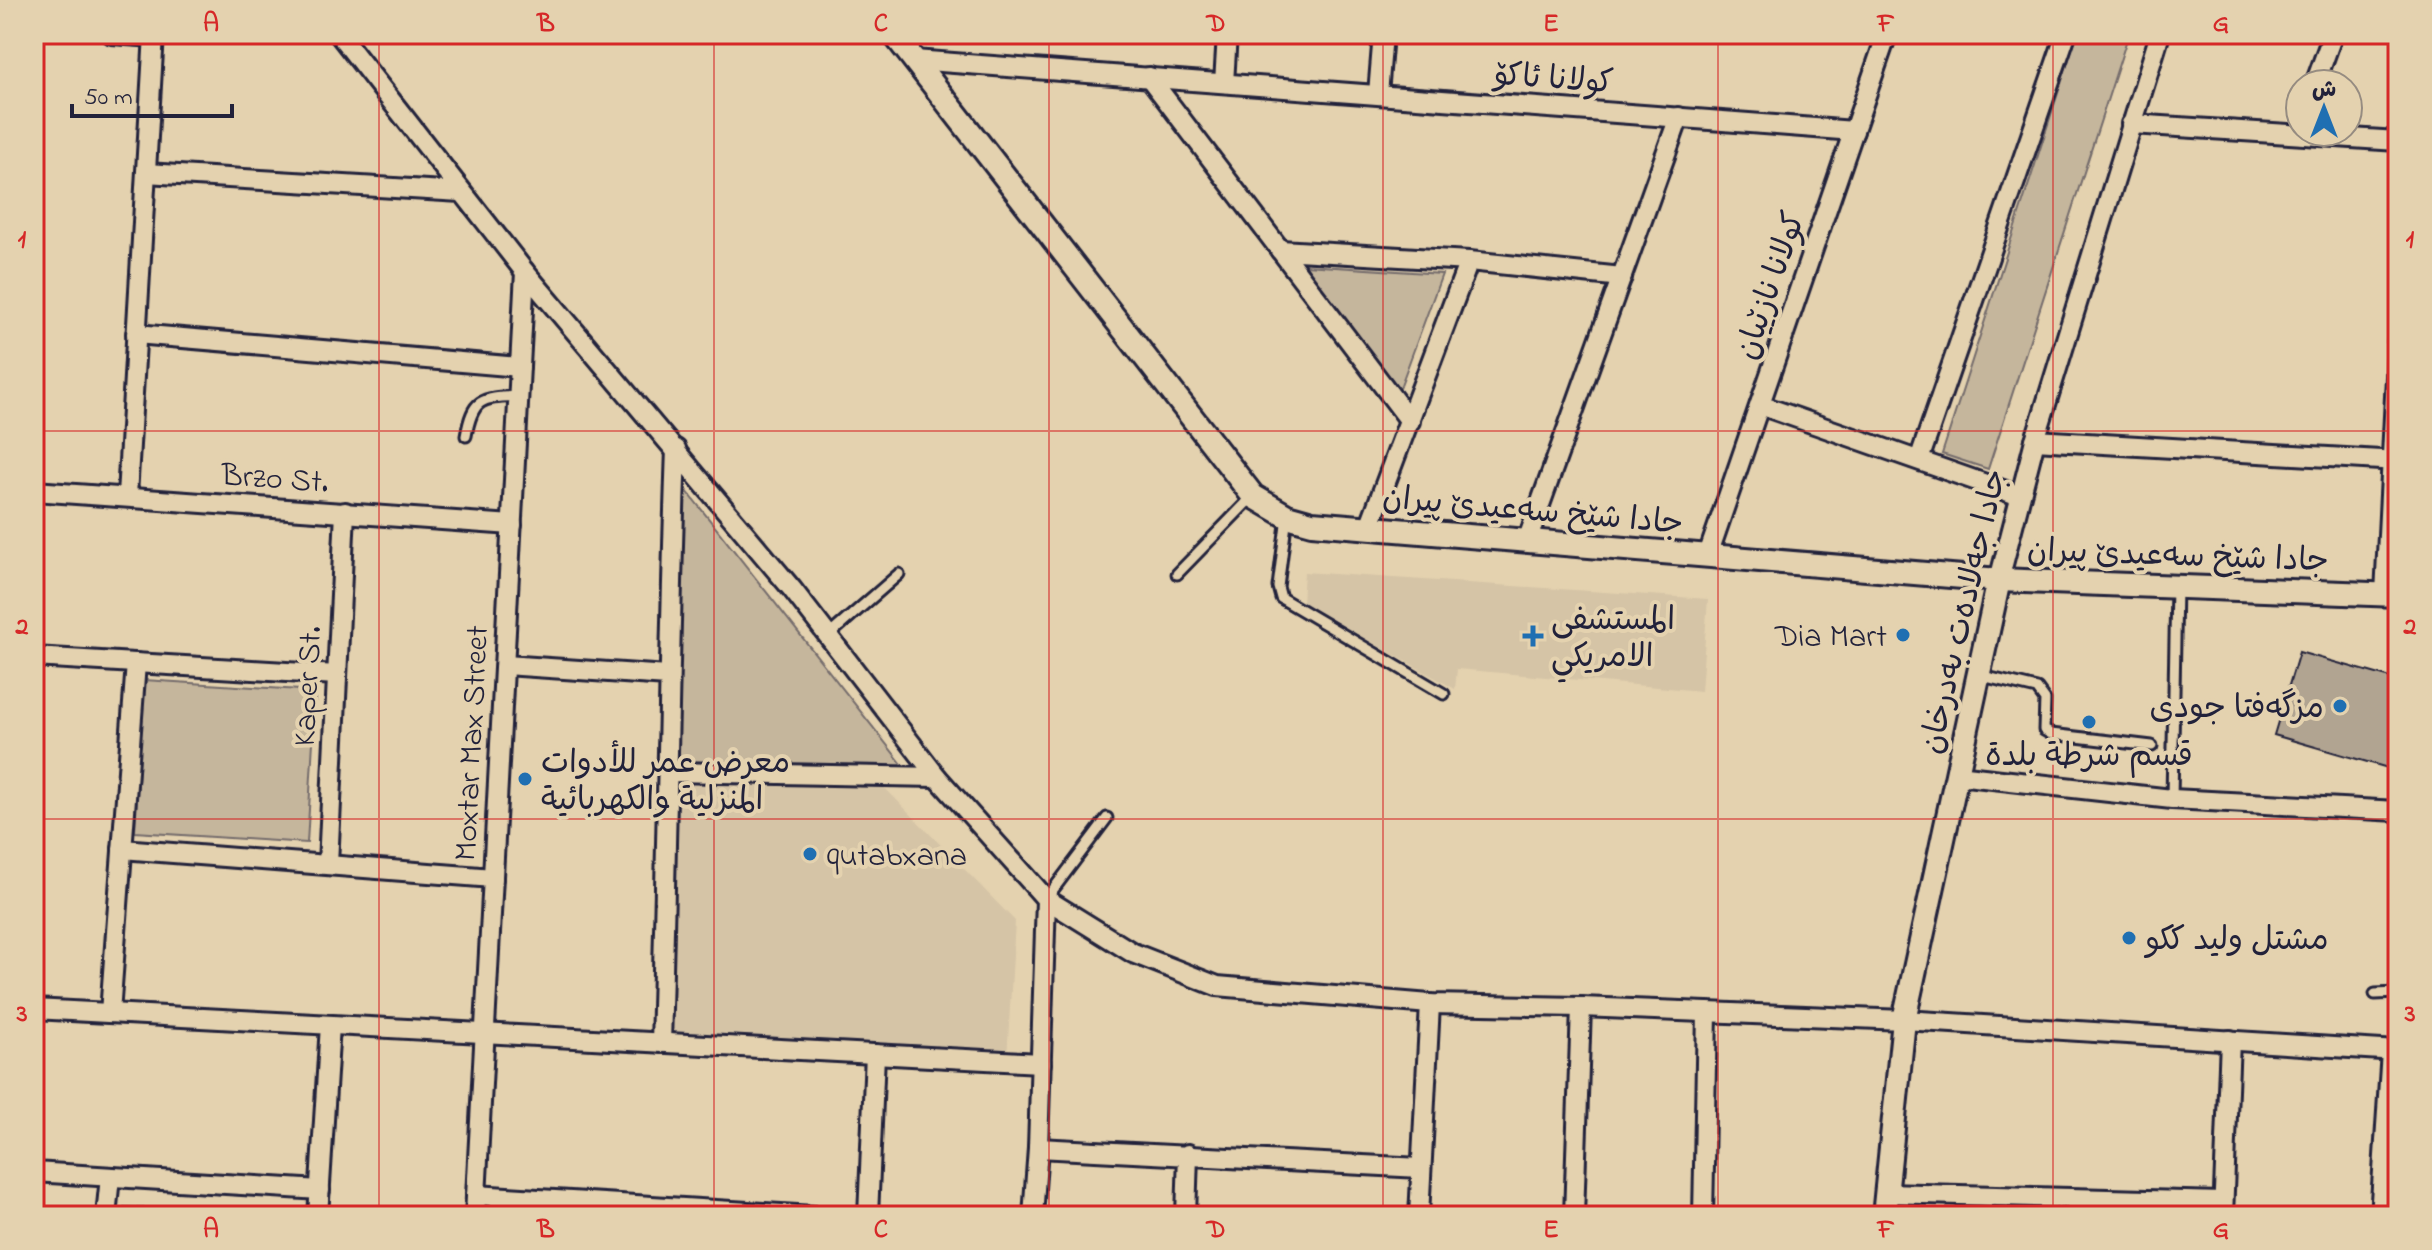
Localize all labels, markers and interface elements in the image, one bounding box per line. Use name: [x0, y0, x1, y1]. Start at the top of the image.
text: A: [203, 6, 219, 44]
text: B: [536, 6, 555, 44]
text: C: [874, 6, 888, 44]
text: D: [1205, 6, 1226, 44]
text: E: [1543, 6, 1559, 44]
text: F: [1876, 6, 1895, 44]
text: G: [2213, 6, 2229, 44]
street label: کولانا ئاکۆ: [1490, 53, 1615, 108]
scale bar: [72, 68, 232, 118]
north arrow: [2284, 68, 2364, 148]
text: ش: [2312, 75, 2336, 107]
text: 50 m: [84, 81, 133, 116]
street label: کولانا نازێیان: [1725, 206, 1820, 366]
text: 1: [18, 222, 27, 260]
text: 1: [2406, 222, 2415, 260]
street label: Brzo St.: [219, 453, 330, 508]
street label: جادا جەلادەت بەدرخان: [1910, 465, 2021, 759]
street label: جادا شێخ سەعیدێ پیران: [1380, 476, 1685, 549]
street label: جادا شێخ سەعیدێ پیران: [2026, 529, 2330, 586]
place label: المستشفى الامريكي: [1551, 598, 1675, 683]
text: 2: [15, 609, 29, 647]
text: 2: [2403, 609, 2417, 647]
place label: Dia Mart: [1774, 615, 1887, 662]
street label: Moxtar Max Street: [444, 624, 503, 862]
street label: Kaper St.: [283, 625, 336, 747]
marker: المستشفى الامريكي: [1522, 625, 1544, 647]
marker: Dia Mart: [1894, 626, 1912, 644]
place label: مزگەفتا جودی: [2150, 686, 2324, 733]
marker: مزگەفتا جودی: [2331, 697, 2349, 715]
marker: قسم شرطة بلدة: [2080, 713, 2098, 731]
place label: قسم شرطة بلدة: [1985, 734, 2193, 781]
place label: معرض عمر للأدوات المنزلية والكهربائية: [541, 740, 790, 825]
marker: معرض عمر للأدوات المنزلية والكهربائية: [516, 770, 534, 788]
place label: qutabxana: [826, 834, 967, 881]
marker: qutabxana: [801, 845, 819, 863]
place label: مشتل وليد ككو: [2143, 918, 2329, 965]
marker: مشتل وليد ككو: [2120, 929, 2138, 947]
text: 3: [16, 996, 28, 1034]
text: 3: [2404, 996, 2416, 1034]
text: A: [203, 1212, 219, 1250]
text: B: [536, 1212, 555, 1250]
text: C: [874, 1212, 888, 1250]
text: D: [1205, 1212, 1226, 1250]
text: E: [1543, 1212, 1559, 1250]
text: F: [1876, 1212, 1895, 1250]
text: G: [2213, 1212, 2229, 1250]

